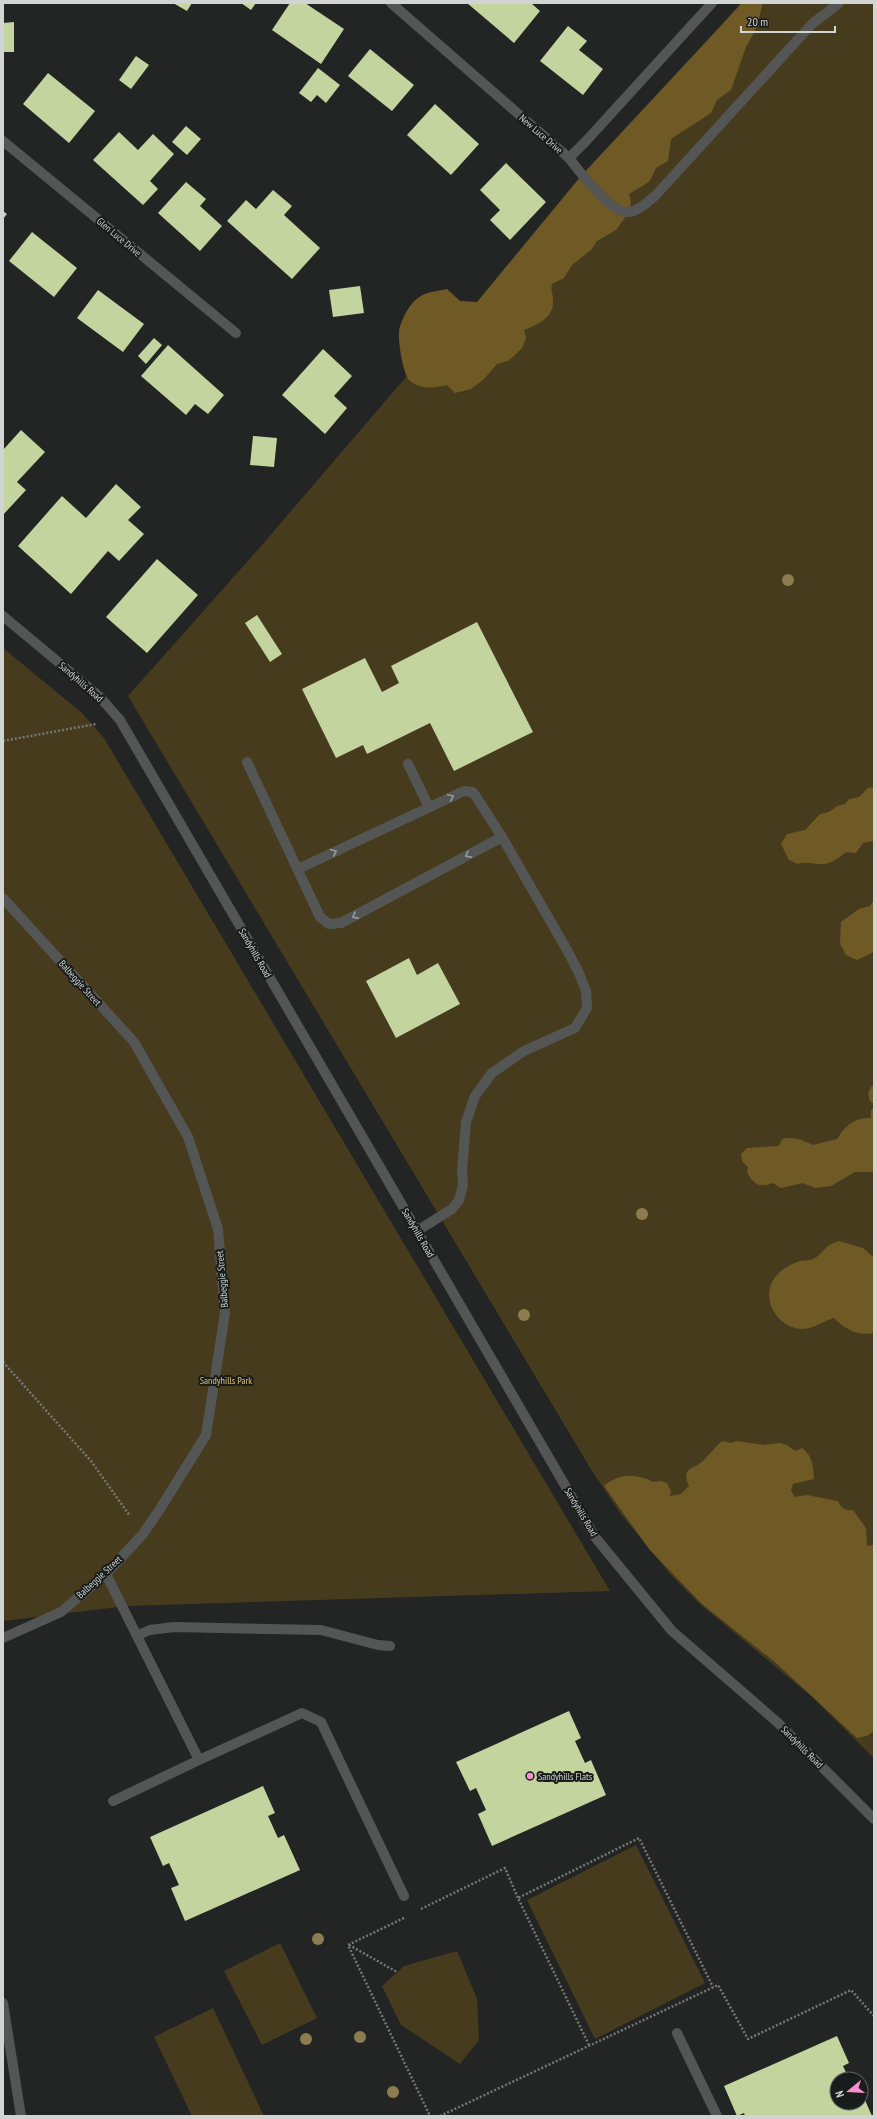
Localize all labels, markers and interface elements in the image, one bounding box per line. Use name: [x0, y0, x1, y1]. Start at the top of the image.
scale bar: [741, 8, 835, 34]
text: 20 m: [747, 14, 768, 29]
street label: New Luce Drive: [517, 112, 565, 156]
street label: Glen Luce Drive: [94, 215, 144, 259]
street label: Sandyhills Road: [56, 659, 106, 705]
one-way arrow: [447, 794, 455, 802]
one-way arrow: [329, 849, 337, 857]
one-way arrow: [465, 851, 472, 858]
one-way arrow: [352, 911, 359, 919]
street label: Sandyhills Road: [236, 926, 274, 980]
street label: Balbeggie Street: [56, 957, 104, 1009]
street label: Sandyhills Road: [399, 1206, 437, 1260]
street label: Balbeggie Street: [213, 1250, 231, 1308]
park label: Sandyhills Park: [200, 1374, 252, 1387]
street label: Sandyhills Road: [561, 1485, 601, 1539]
street label: Balbeggie Street: [74, 1553, 125, 1601]
street label: Sandyhills Road: [778, 1723, 826, 1771]
place label: Sandyhills Flats: [538, 1770, 593, 1783]
marker: Sandyhills Flats: [525, 1771, 535, 1781]
north arrow: [829, 2071, 869, 2111]
text: N: [832, 2089, 847, 2099]

